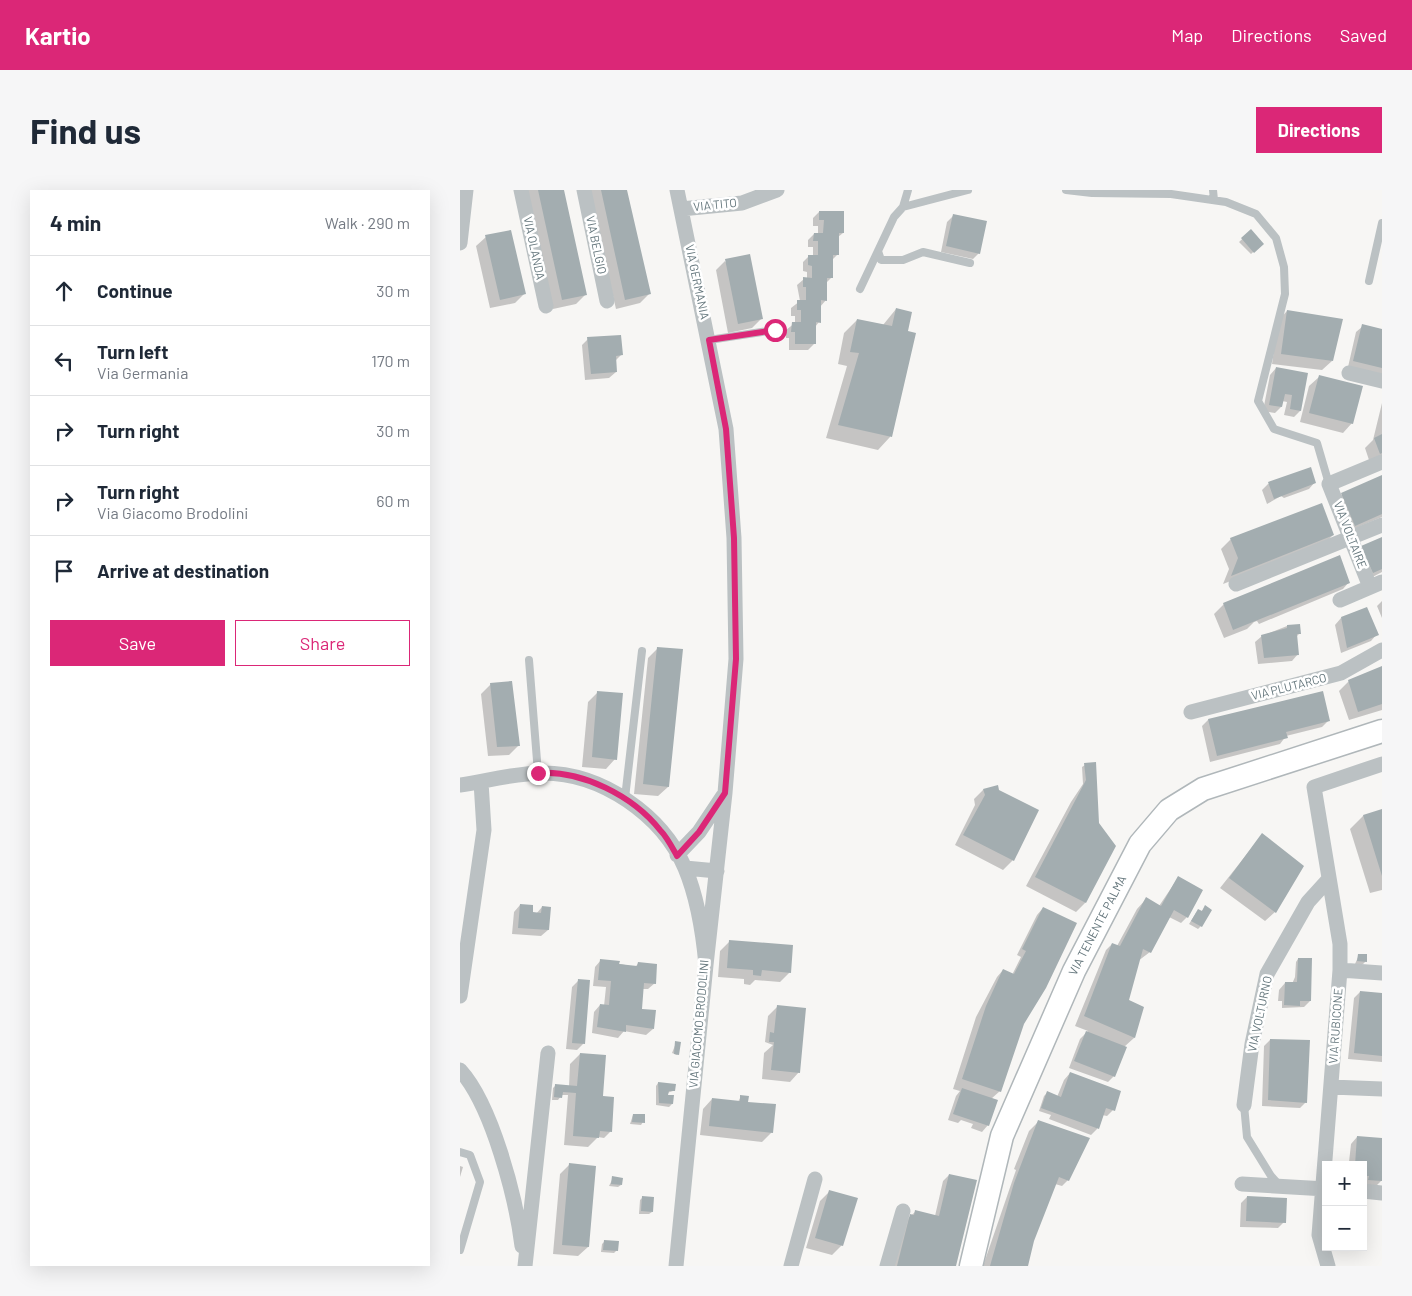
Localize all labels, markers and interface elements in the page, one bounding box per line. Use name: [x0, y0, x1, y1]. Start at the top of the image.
text: Kartio: [25, 21, 91, 50]
text: Map: [1171, 24, 1203, 46]
text: Directions: [1231, 24, 1312, 46]
text: Saved: [1340, 24, 1387, 46]
button: Directions: [1256, 107, 1382, 153]
text: Find us: [30, 109, 141, 151]
street label: VIA TITO: [693, 195, 737, 213]
text: 4 min: [50, 210, 101, 235]
text: Walk · 290 m: [325, 213, 410, 232]
street label: VIA BELGIO: [584, 214, 610, 275]
street label: VIA OLANDA: [521, 215, 549, 281]
street label: VIA GERMANIA: [683, 243, 713, 321]
icon: ahead: [50, 277, 78, 305]
text: Continue: [97, 279, 173, 302]
text: 30 m: [376, 281, 410, 300]
route start: [764, 319, 787, 342]
text: Turn left: [97, 340, 168, 363]
icon: left: [50, 347, 78, 375]
text: 170 m: [371, 351, 410, 370]
text: Via Germania: [97, 363, 188, 382]
icon: right: [50, 417, 78, 445]
text: Turn right: [97, 419, 179, 442]
text: 30 m: [376, 421, 410, 440]
text: Turn right: [97, 480, 179, 503]
icon: right: [50, 487, 78, 515]
text: 60 m: [376, 491, 410, 510]
street label: VIA VOLTAIRE: [1332, 499, 1370, 570]
text: Via Giacomo Brodolini: [97, 503, 248, 522]
icon: arrive: [50, 557, 78, 585]
text: Arrive at destination: [97, 559, 269, 582]
button: Save: [50, 620, 225, 666]
button: Share: [235, 620, 410, 666]
street label: VIA PLUTARCO: [1250, 670, 1328, 702]
route end: [527, 762, 550, 785]
street label: VIA TENENTE PALMA: [1065, 873, 1129, 977]
street label: VIA GIACOMO BRODOLINI: [685, 959, 711, 1089]
street label: VIA VOLTURNO: [1244, 974, 1274, 1053]
street label: VIA RUBICONE: [1325, 988, 1345, 1064]
map controls: [1322, 1161, 1367, 1251]
button: +: [1322, 1161, 1367, 1206]
button: −: [1322, 1206, 1367, 1251]

